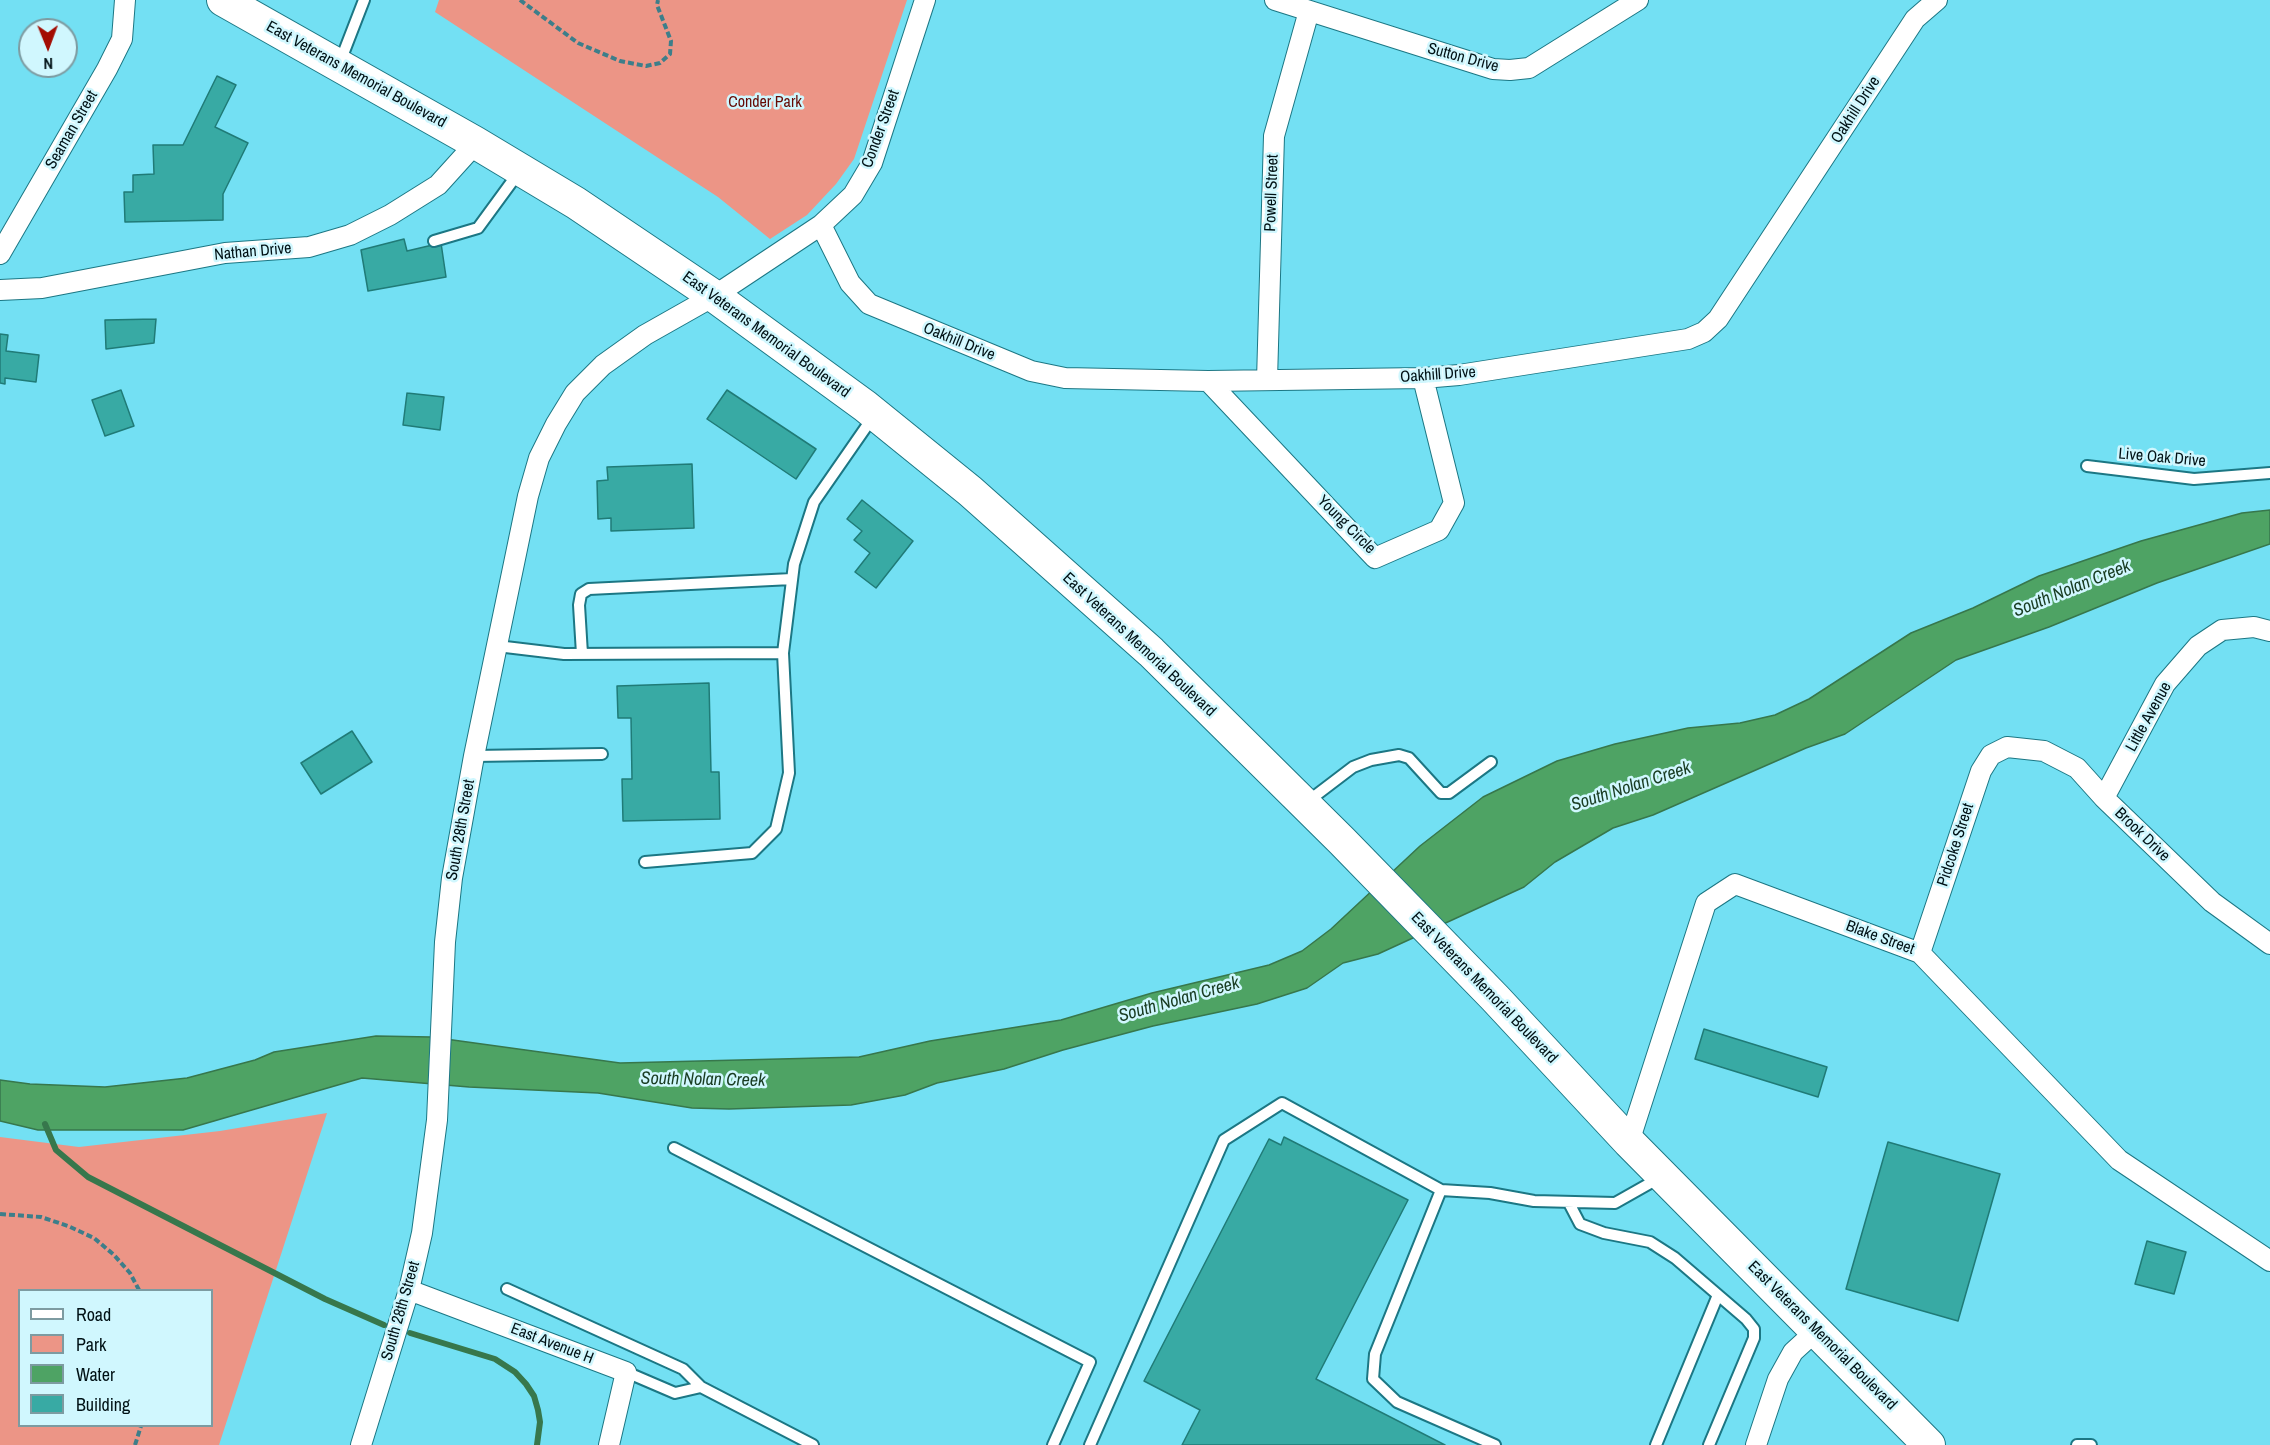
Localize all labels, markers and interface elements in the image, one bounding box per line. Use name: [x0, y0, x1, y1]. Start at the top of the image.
street label: East Veterans Memorial Boulevard: [263, 17, 449, 133]
north arrow: [18, 18, 78, 78]
street label: Sutton Drive: [1425, 39, 1501, 77]
text: N: [43, 53, 53, 75]
street label: Oakhill Drive: [1827, 73, 1885, 147]
street label: Seaman Street: [42, 87, 102, 173]
street label: Conder Street: [858, 87, 904, 171]
park label: Conder Park: [728, 93, 802, 113]
street label: Powell Street: [1261, 154, 1283, 232]
street label: Nathan Drive: [214, 239, 292, 265]
street label: East Veterans Memorial Boulevard: [678, 268, 854, 402]
street label: Oakhill Drive: [920, 319, 998, 365]
street label: Oakhill Drive: [1400, 363, 1476, 387]
street label: Live Oak Drive: [2118, 445, 2206, 471]
street label: Young Circle: [1313, 492, 1379, 558]
water label: South Nolan Creek: [2010, 556, 2134, 622]
street label: East Veterans Memorial Boulevard: [1058, 569, 1220, 721]
street label: Little Avenue: [2122, 679, 2176, 755]
water label: South Nolan Creek: [1568, 757, 1694, 817]
street label: South 28th Street: [443, 778, 479, 882]
street label: Pidcoke Street: [1934, 801, 1978, 889]
street label: Brook Drive: [2110, 804, 2174, 866]
street label: East Veterans Memorial Boulevard: [1407, 908, 1561, 1068]
street label: Blake Street: [1843, 917, 1917, 959]
water label: South Nolan Creek: [1116, 972, 1242, 1028]
water label: South Nolan Creek: [640, 1068, 766, 1092]
street label: East Veterans Memorial Boulevard: [1744, 1258, 1900, 1414]
street label: South 28th Street: [378, 1259, 424, 1363]
legend: [18, 1289, 213, 1427]
text: Road: [76, 1302, 111, 1327]
street label: East Avenue H: [508, 1319, 596, 1369]
text: Park: [76, 1332, 106, 1357]
text: Water: [76, 1362, 115, 1387]
text: Building: [76, 1392, 130, 1417]

